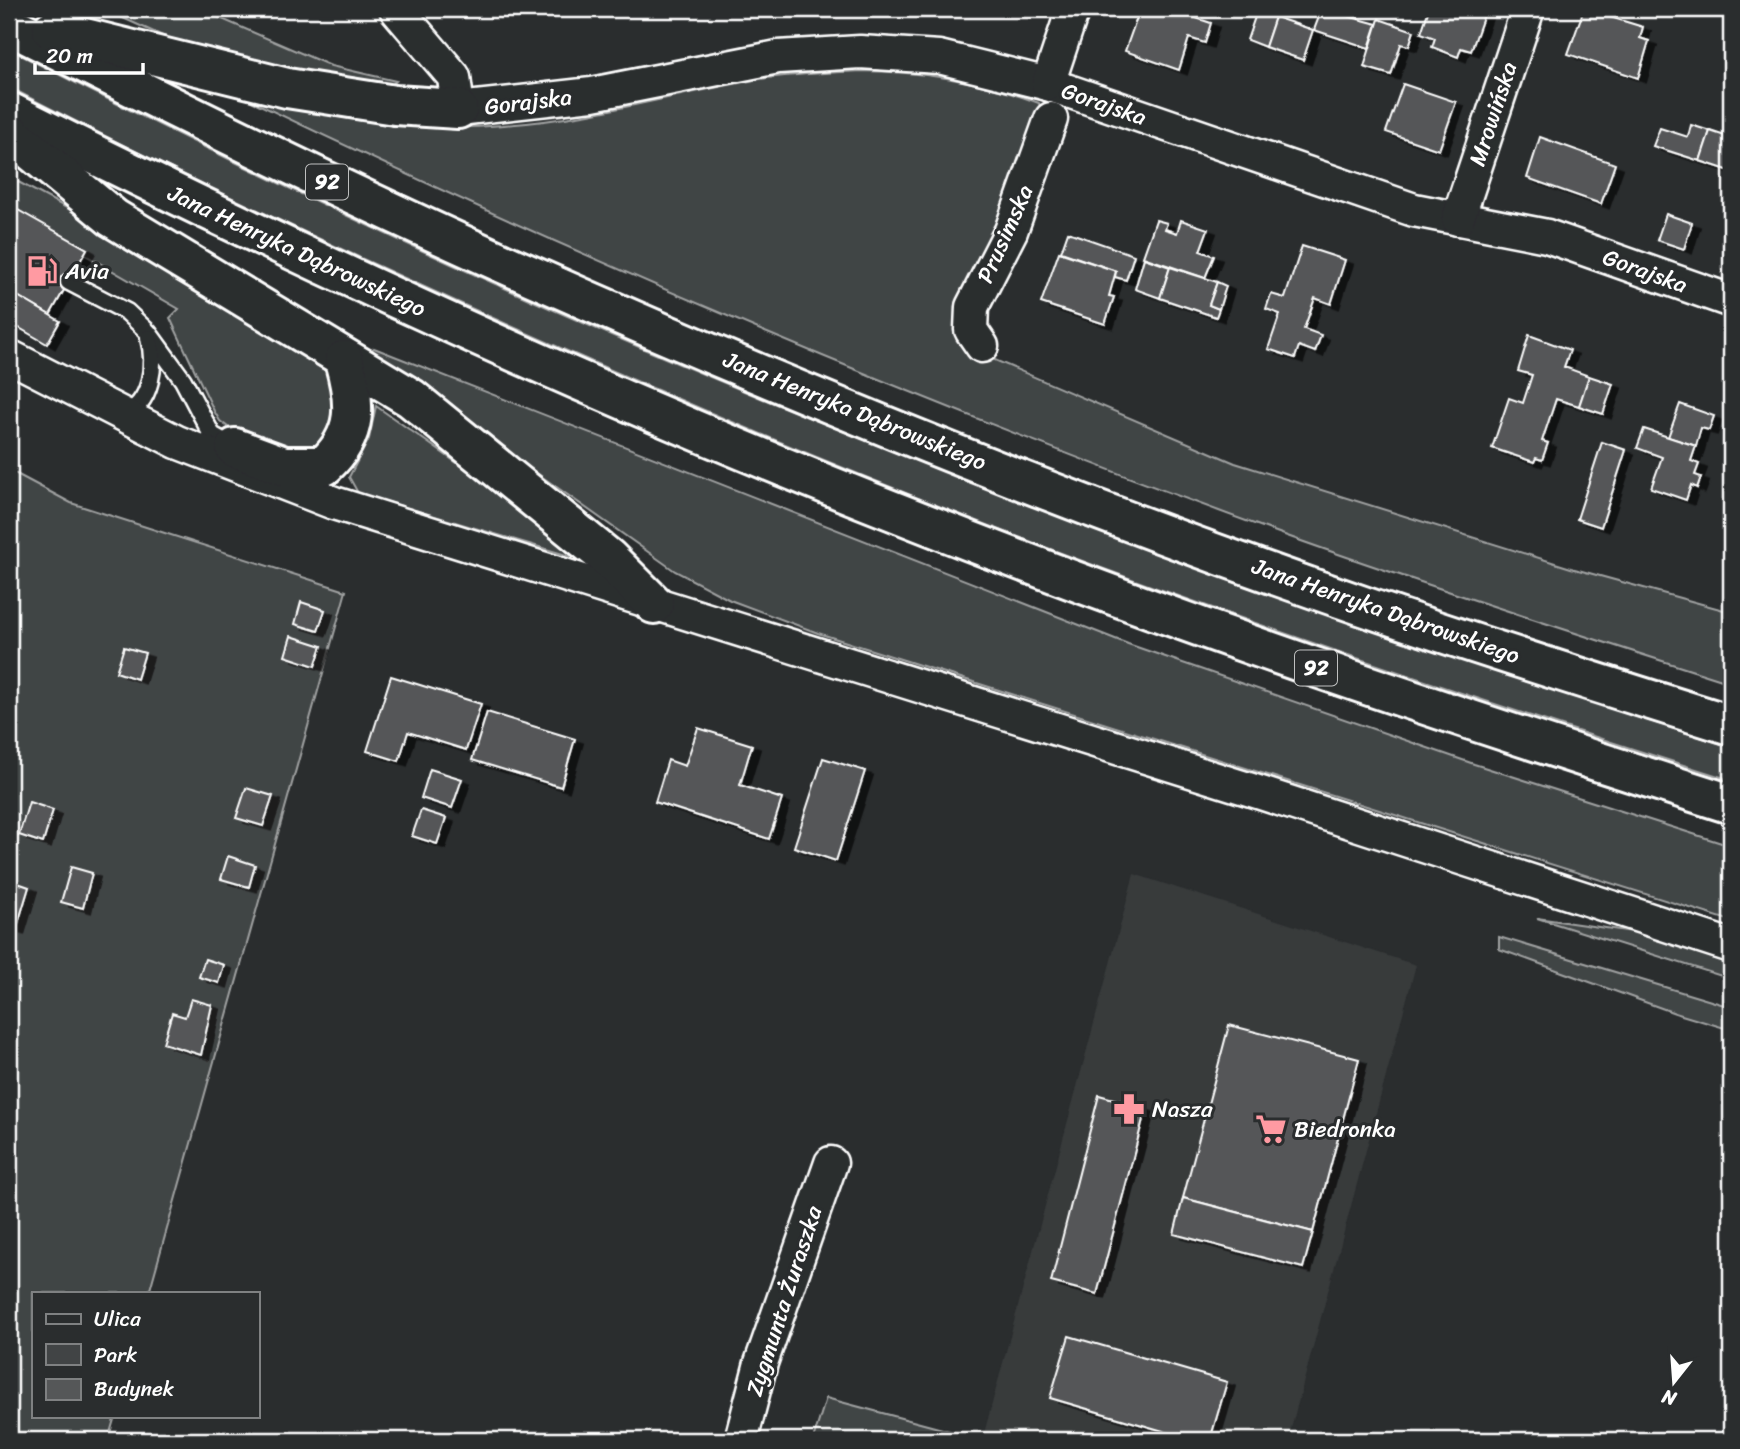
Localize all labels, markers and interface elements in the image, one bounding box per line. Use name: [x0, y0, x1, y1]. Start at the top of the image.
scale bar: [35, 32, 144, 76]
text: 20 m: [46, 37, 93, 75]
street label: Mrowińska: [1457, 56, 1529, 172]
street label: Gorajska: [1056, 70, 1153, 138]
street label: Gorajska: [482, 76, 574, 128]
road number: 92: [306, 164, 348, 200]
street label: Jana Henryka Dąbrowskiego: [160, 173, 433, 329]
street label: Prusimska: [965, 177, 1045, 290]
street label: Gorajska: [1597, 237, 1694, 305]
place label: Avia: [64, 251, 109, 292]
fuel station icon: Avia: [25, 254, 59, 288]
street label: Jana Henryka Dąbrowskiego: [716, 339, 993, 483]
street label: Jana Henryka Dąbrowskiego: [1246, 546, 1526, 676]
road number: 92: [1295, 650, 1337, 686]
place label: Nasza: [1152, 1089, 1213, 1130]
pharmacy icon: Nasza: [1112, 1092, 1146, 1126]
place label: Biedronka: [1294, 1109, 1396, 1150]
supermarket icon: Biedronka: [1254, 1112, 1288, 1146]
street label: Zygmunta Żuraszka: [734, 1200, 834, 1402]
legend: [32, 1292, 259, 1418]
text: Ulica: [94, 1300, 141, 1338]
text: Park: [94, 1336, 137, 1374]
north arrow: [1638, 1348, 1708, 1418]
text: Budynek: [94, 1370, 175, 1408]
text: N: [1657, 1380, 1681, 1416]

